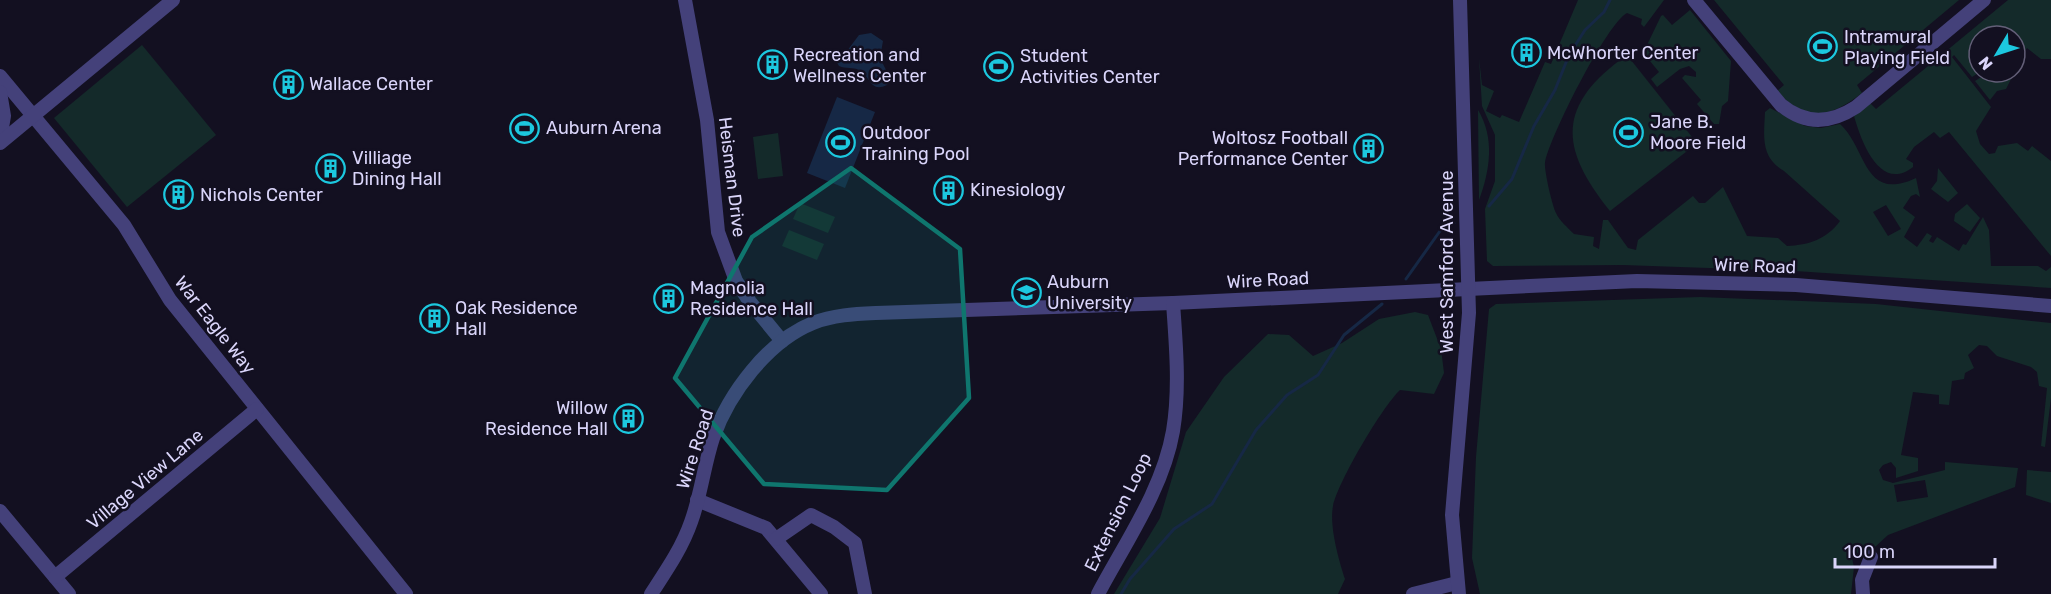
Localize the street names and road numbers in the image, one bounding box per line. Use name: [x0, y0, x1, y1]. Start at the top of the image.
street label: Heisman Drive: [714, 116, 750, 238]
street label: West Samford Avenue: [1436, 170, 1458, 354]
street label: Wire Road: [1713, 254, 1797, 278]
street label: Wire Road: [1226, 267, 1310, 293]
street label: War Eagle Way: [170, 271, 260, 379]
street label: Wire Road: [672, 406, 718, 492]
street label: Village View Lane: [82, 424, 208, 534]
street label: Extension Loop: [1080, 449, 1156, 575]

